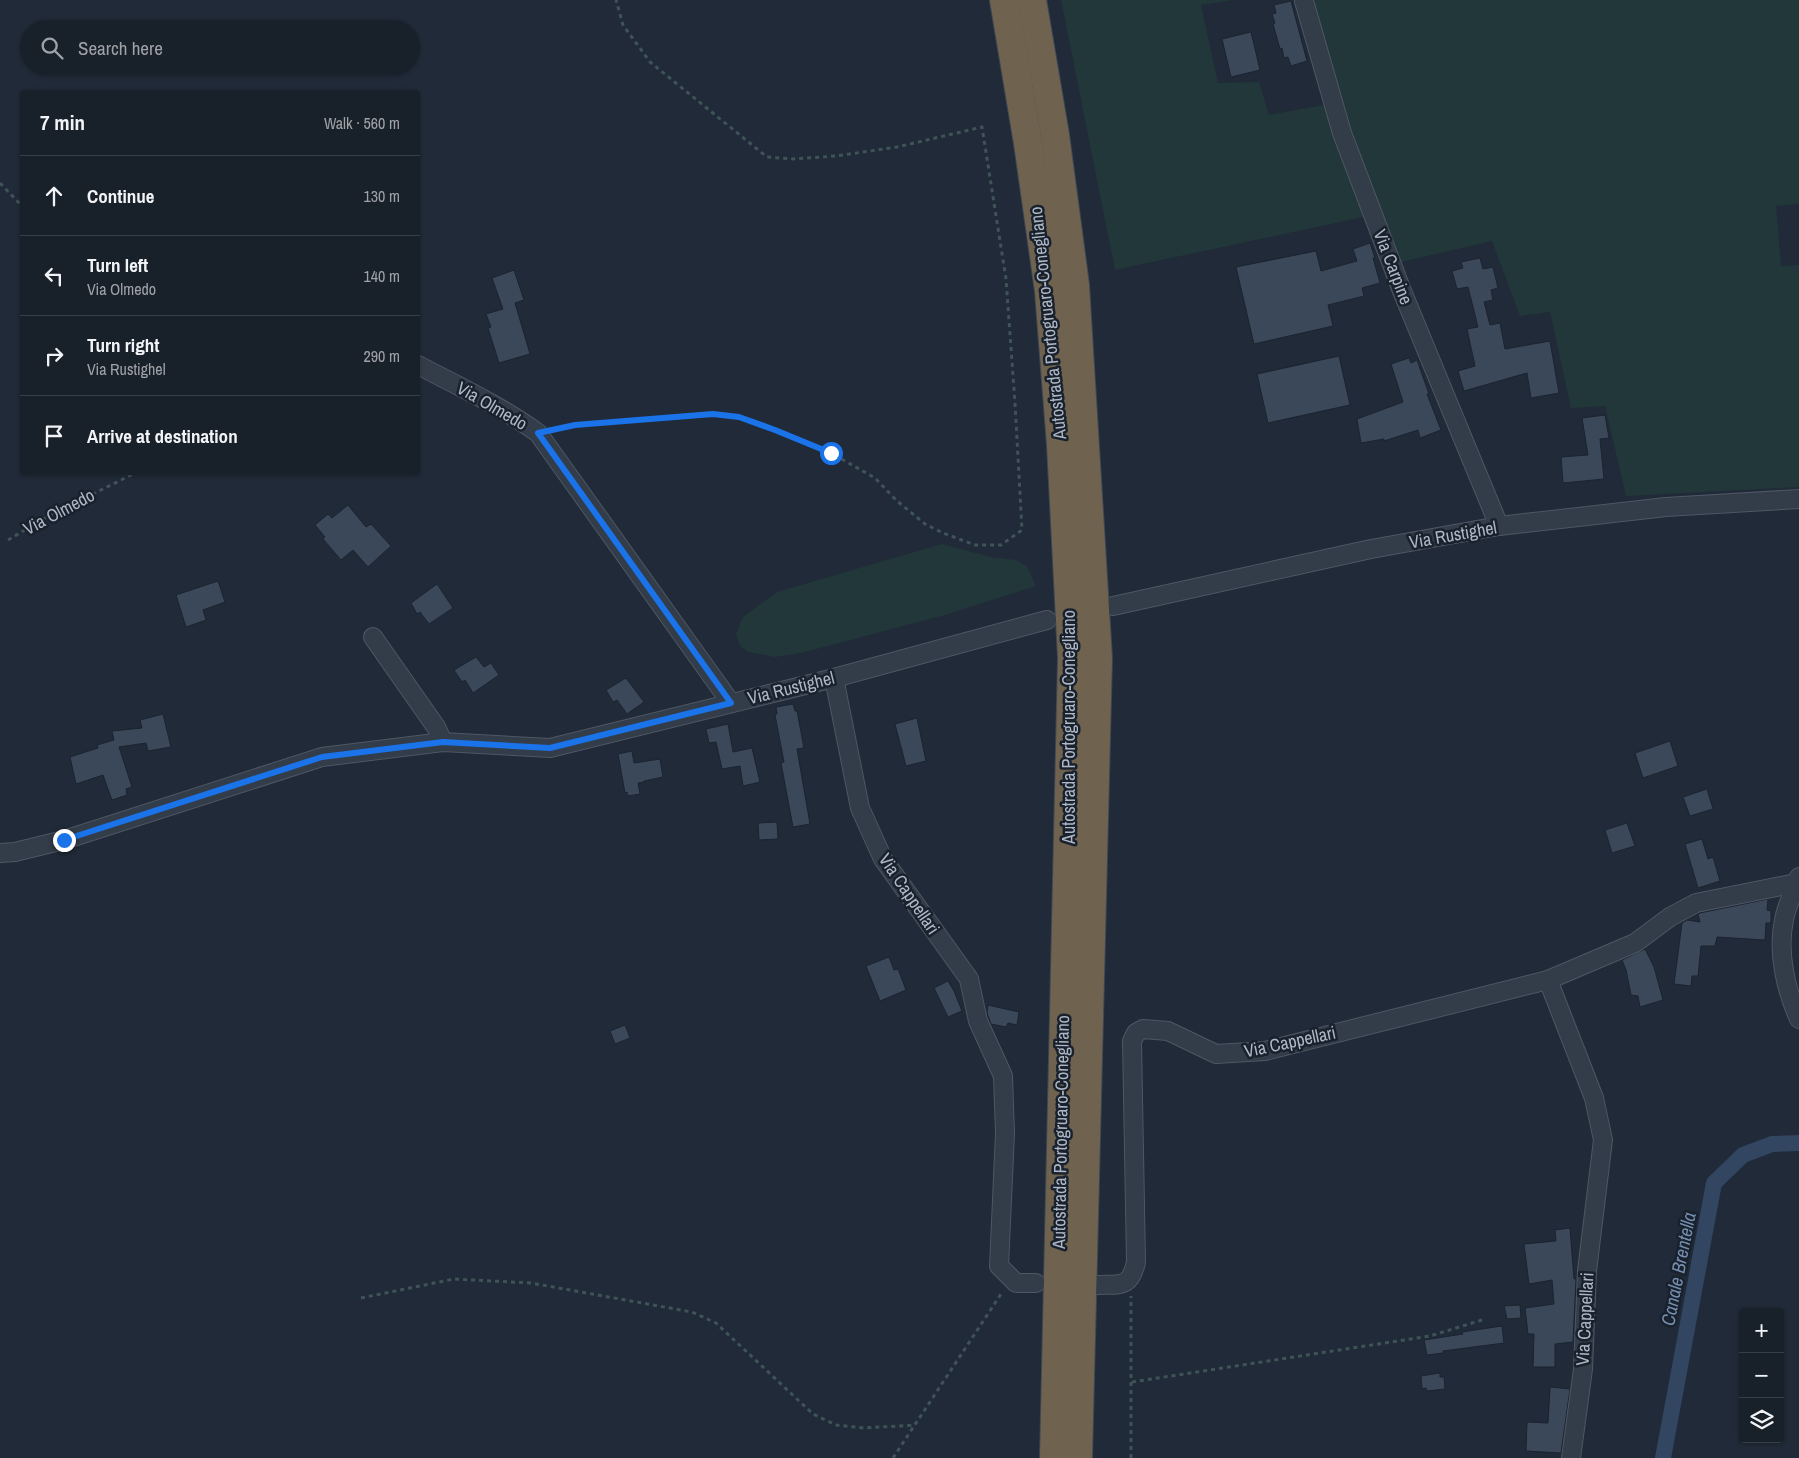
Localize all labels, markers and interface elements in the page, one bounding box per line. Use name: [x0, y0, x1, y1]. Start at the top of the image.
search box: [20, 20, 420, 75]
icon: search: [38, 34, 66, 62]
text: Search here: [78, 35, 163, 61]
text: 7 min: [40, 108, 85, 137]
text: Walk · 560 m: [324, 112, 400, 134]
icon: ahead: [40, 182, 68, 210]
text: Continue: [87, 183, 155, 209]
text: 130 m: [364, 185, 400, 207]
street label: Autostrada Portogruaro-Conegliano: [1023, 205, 1072, 442]
street label: Via Carpine: [1368, 226, 1419, 308]
text: Turn left: [87, 252, 148, 278]
icon: left: [40, 262, 68, 290]
text: 140 m: [364, 265, 400, 287]
text: Via Olmedo: [87, 278, 156, 300]
text: Turn right: [87, 332, 159, 358]
icon: right: [40, 342, 68, 370]
text: 290 m: [364, 345, 400, 367]
text: Via Rustighel: [87, 358, 166, 380]
street label: Via Olmedo: [452, 375, 532, 436]
icon: arrive: [40, 422, 68, 450]
text: Arrive at destination: [87, 423, 238, 449]
route start: [820, 442, 843, 465]
street label: Via Olmedo: [19, 482, 99, 541]
street label: Via Rustighel: [1407, 515, 1499, 554]
street label: Autostrada Portogruaro-Conegliano: [1056, 610, 1081, 845]
street label: Via Rustighel: [745, 665, 837, 710]
route end: [53, 829, 76, 852]
street label: Via Cappellari: [873, 848, 946, 939]
street label: Autostrada Portogruaro-Conegliano: [1046, 1015, 1075, 1250]
street label: Via Cappellari: [1242, 1020, 1338, 1063]
water label: Canale Brentella: [1654, 1210, 1702, 1328]
street label: Via Cappellari: [1570, 1272, 1599, 1366]
map controls: [1739, 1308, 1784, 1443]
button: +: [1739, 1308, 1784, 1353]
button: −: [1739, 1353, 1784, 1398]
button: layers: [1739, 1398, 1784, 1443]

